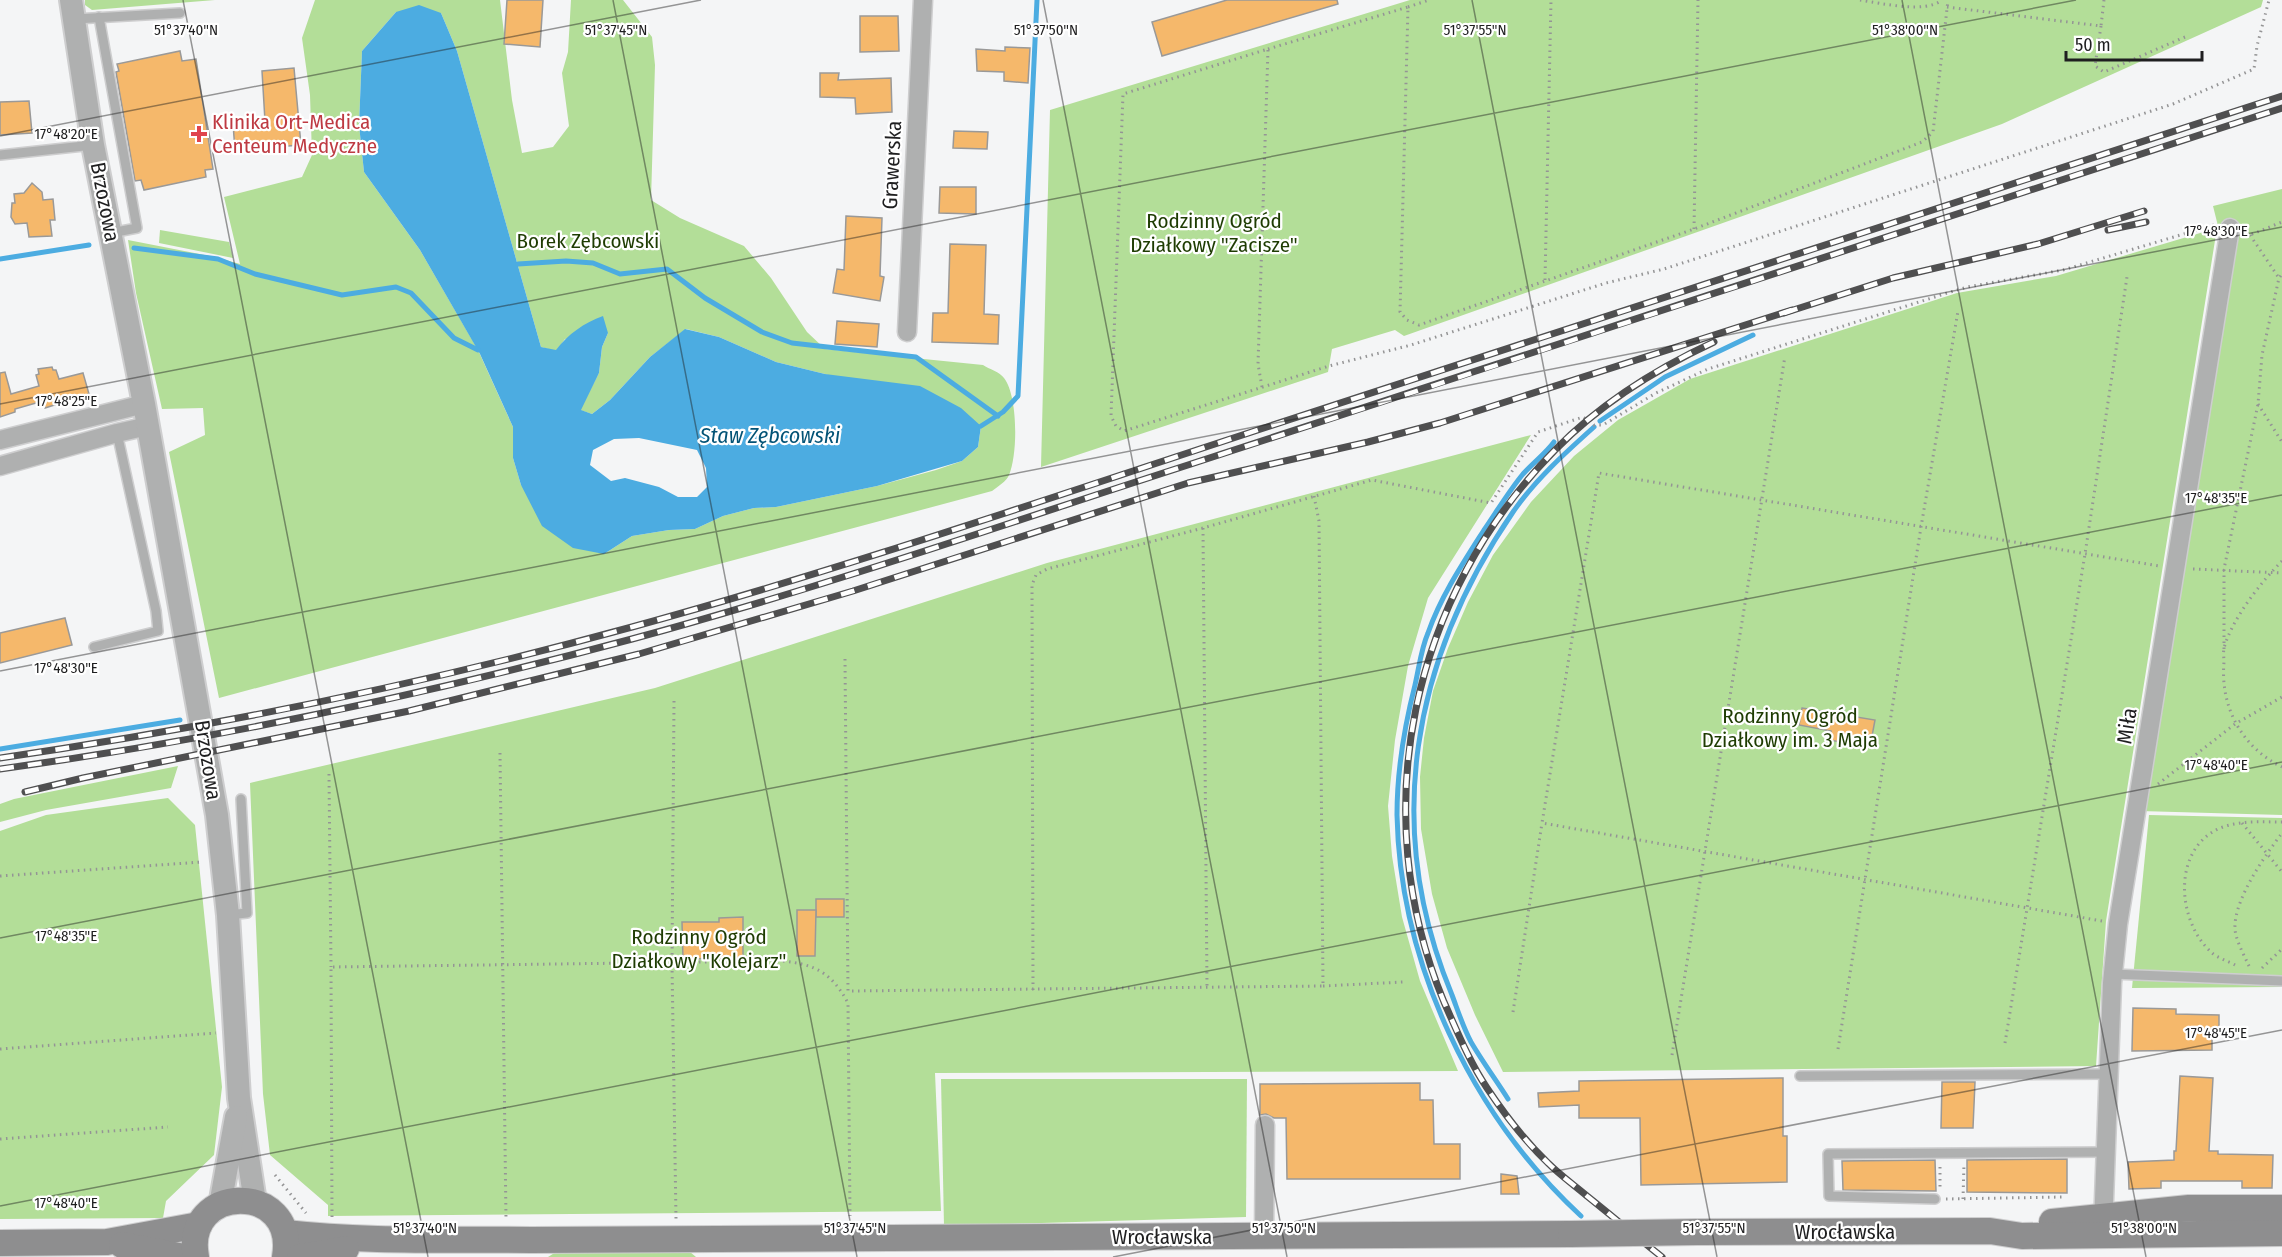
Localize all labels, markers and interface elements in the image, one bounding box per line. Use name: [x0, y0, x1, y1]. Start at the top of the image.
text: 51°37'40"N: [154, 21, 218, 39]
text: 51°37'45"N: [585, 21, 647, 39]
text: 51°37'50"N: [1014, 21, 1078, 39]
text: 51°37'55"N: [1444, 21, 1507, 39]
text: 51°38'00"N: [1872, 21, 1938, 39]
scale bar: [2066, 24, 2202, 62]
text: 50 m: [2075, 34, 2111, 56]
place label: Klinika Ort-Medica Centeum Medyczne: [212, 109, 377, 159]
street label: Grawerska: [877, 120, 907, 210]
text: 17°48'20"E: [34, 125, 98, 143]
marker: Klinika Ort-Medica Centeum Medyczne: [190, 125, 208, 143]
street label: Brzozowa: [85, 160, 125, 244]
park label: Rodzinny Ogród Działkowy "Zacisze": [1130, 208, 1298, 258]
text: 17°48'30"E: [2184, 222, 2248, 240]
park label: Borek Zębcowski: [517, 228, 659, 254]
text: 17°48'25"E: [35, 392, 97, 410]
water label: Staw Zębcowski: [699, 422, 841, 449]
text: 17°48'35"E: [2185, 489, 2247, 507]
text: 17°48'30"E: [34, 659, 98, 677]
park label: Rodzinny Ogród Działkowy im. 3 Maja: [1702, 703, 1878, 753]
street label: Miła: [2111, 706, 2143, 746]
street label: Brzozowa: [189, 718, 227, 802]
text: 17°48'40"E: [2184, 756, 2248, 774]
park label: Rodzinny Ogród Działkowy "Kolejarz": [611, 924, 787, 974]
text: 17°48'35"E: [35, 927, 97, 945]
text: 17°48'45"E: [2185, 1024, 2247, 1042]
text: 17°48'40"E: [34, 1194, 98, 1212]
text: 51°37'40"N: [393, 1219, 457, 1237]
text: 51°37'45"N: [824, 1219, 886, 1237]
text: 51°37'50"N: [1252, 1219, 1316, 1237]
text: 51°37'55"N: [1683, 1219, 1746, 1237]
street label: Wrocławska: [1795, 1219, 1895, 1245]
text: 51°38'00"N: [2111, 1219, 2177, 1237]
street label: Wrocławska: [1112, 1224, 1212, 1250]

